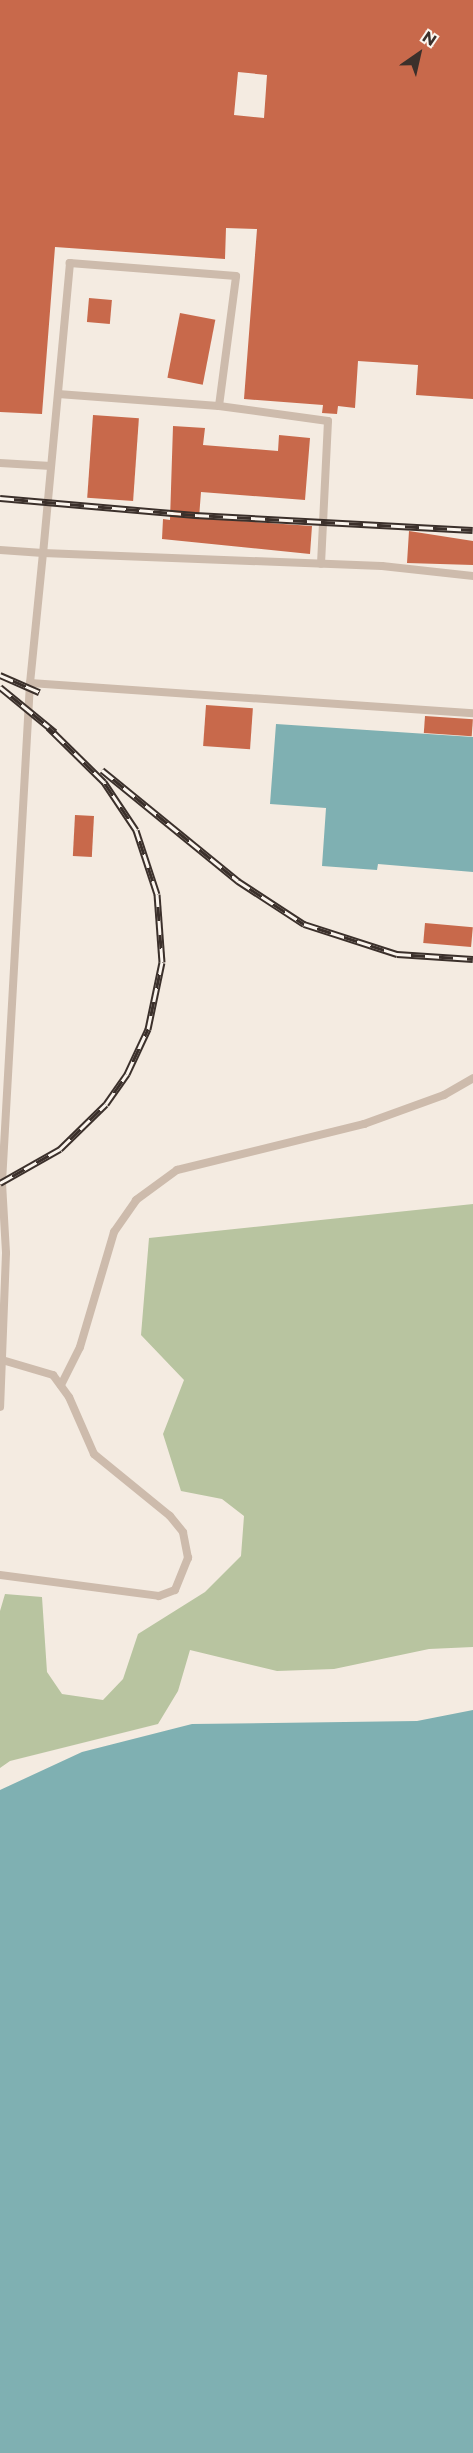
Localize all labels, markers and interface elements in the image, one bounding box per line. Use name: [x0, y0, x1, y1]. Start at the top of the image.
north arrow: [389, 24, 449, 84]
text: N: [419, 27, 440, 50]

